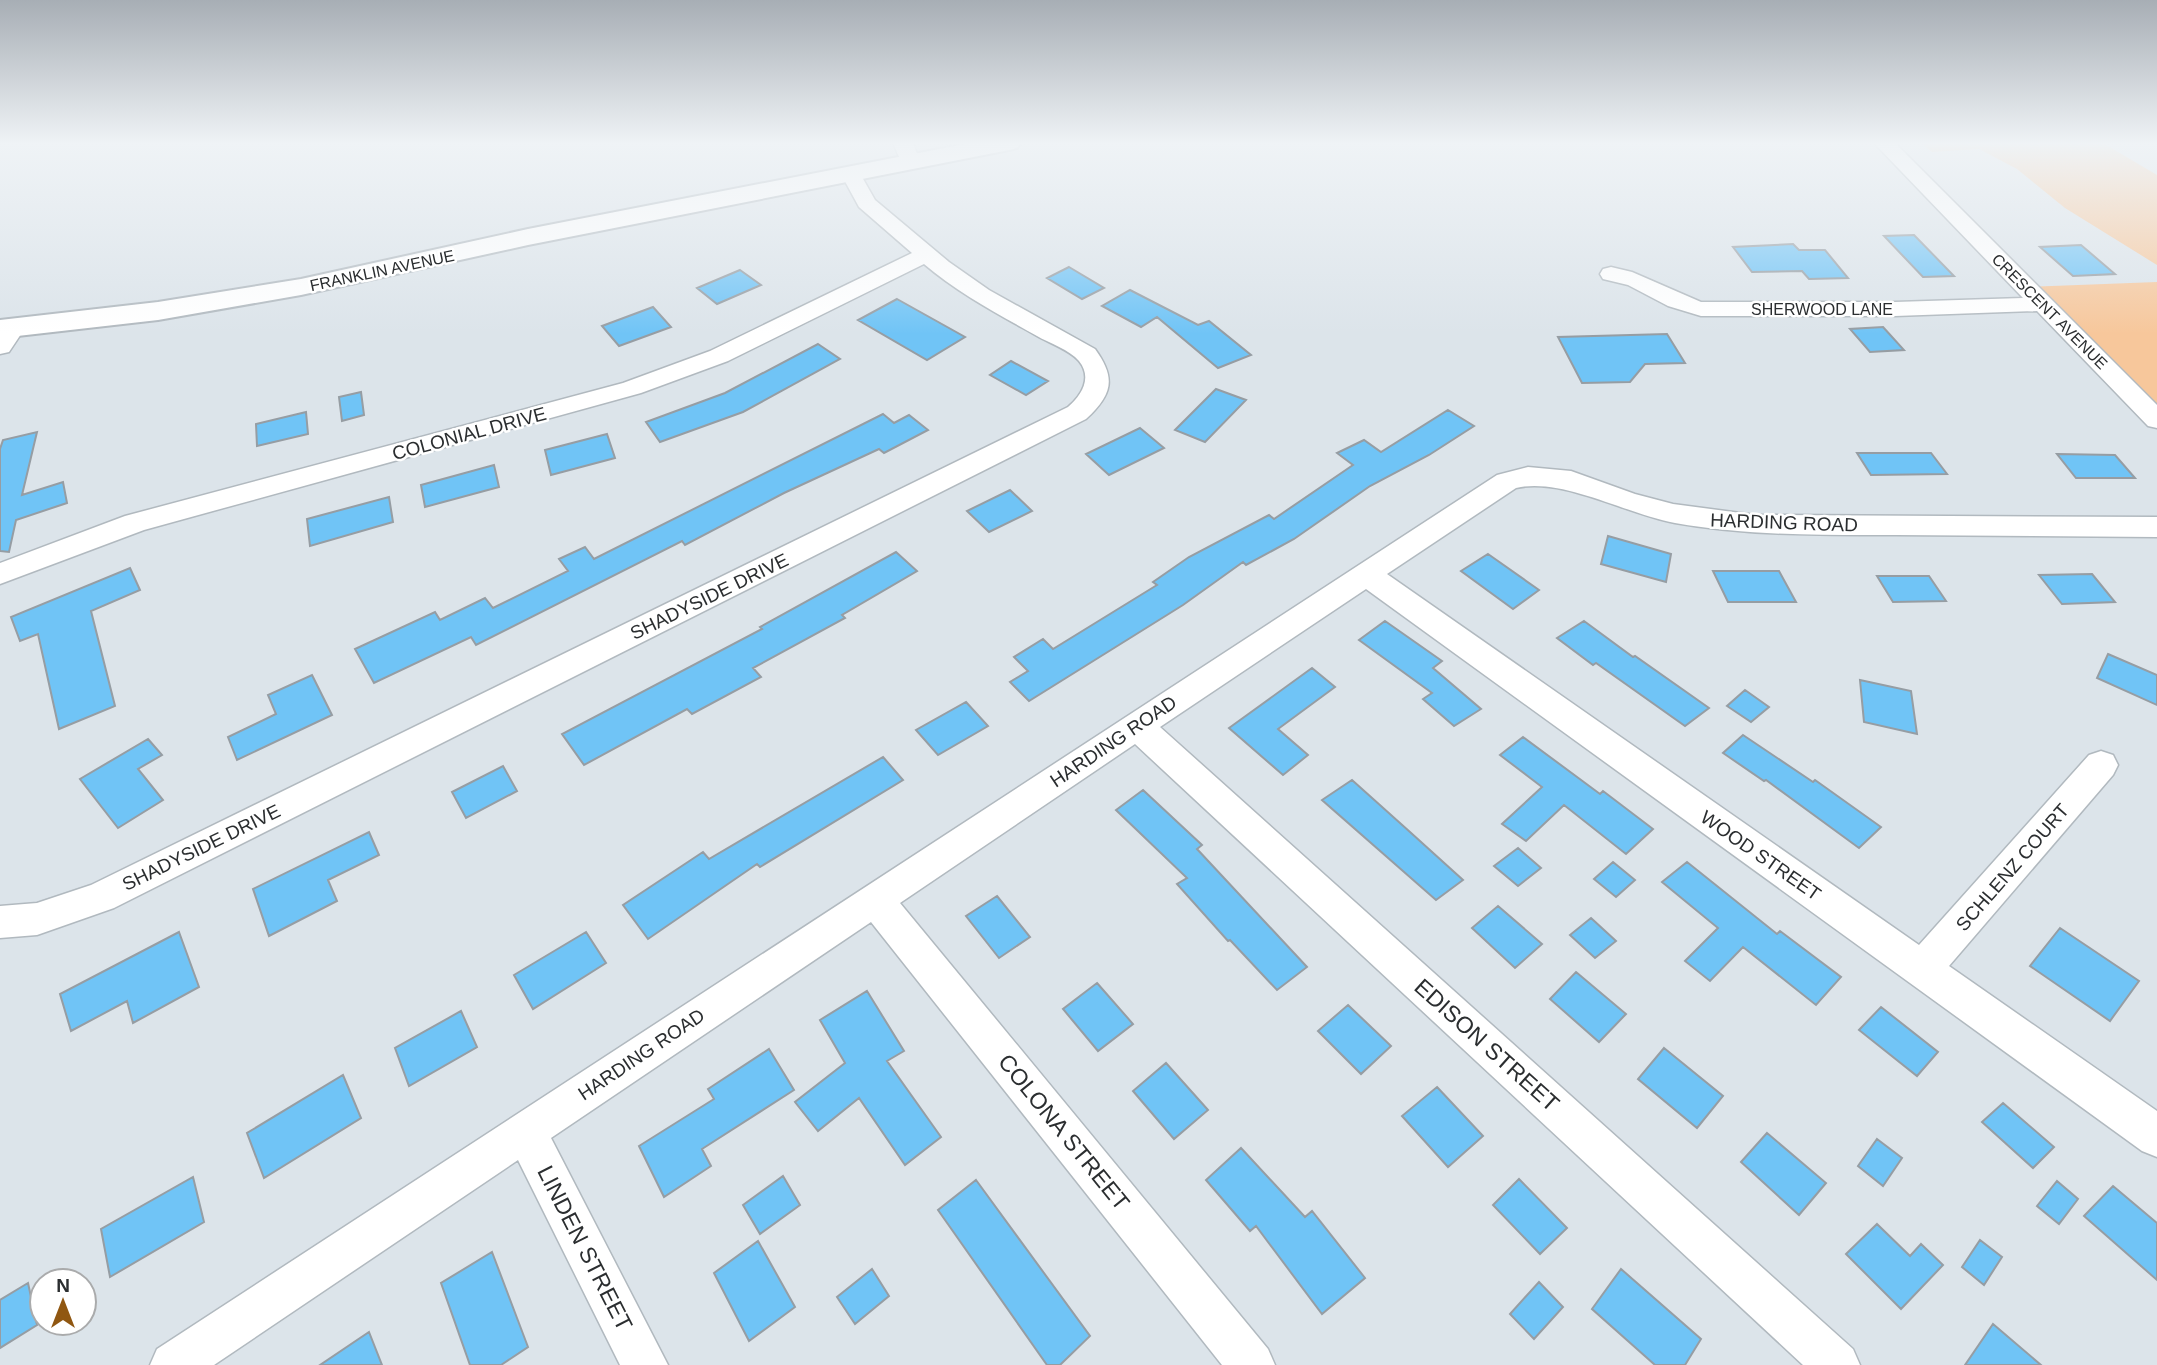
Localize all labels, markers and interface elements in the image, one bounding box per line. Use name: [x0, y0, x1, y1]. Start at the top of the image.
street label: FRANKLIN AVENUE: [308, 247, 456, 294]
street label: CRESCENT AVENUE: [1989, 250, 2111, 372]
street label: SHERWOOD LANE: [1751, 301, 1893, 318]
street label: COLONIAL DRIVE: [390, 403, 549, 464]
street label: HARDING ROAD: [1710, 509, 1858, 536]
street label: SHADYSIDE DRIVE: [627, 549, 792, 644]
street label: HARDING ROAD: [1046, 691, 1180, 791]
street label: SCHLENZ COURT: [1952, 799, 2073, 935]
street label: SHADYSIDE DRIVE: [119, 800, 284, 895]
street label: WOOD STREET: [1697, 806, 1825, 905]
street label: EDISON STREET: [1409, 973, 1565, 1117]
street label: HARDING ROAD: [574, 1004, 708, 1104]
street label: COLONA STREET: [993, 1049, 1135, 1215]
street label: LINDEN STREET: [532, 1161, 638, 1335]
north arrow: [28, 1267, 98, 1337]
text: N: [56, 1275, 70, 1296]

